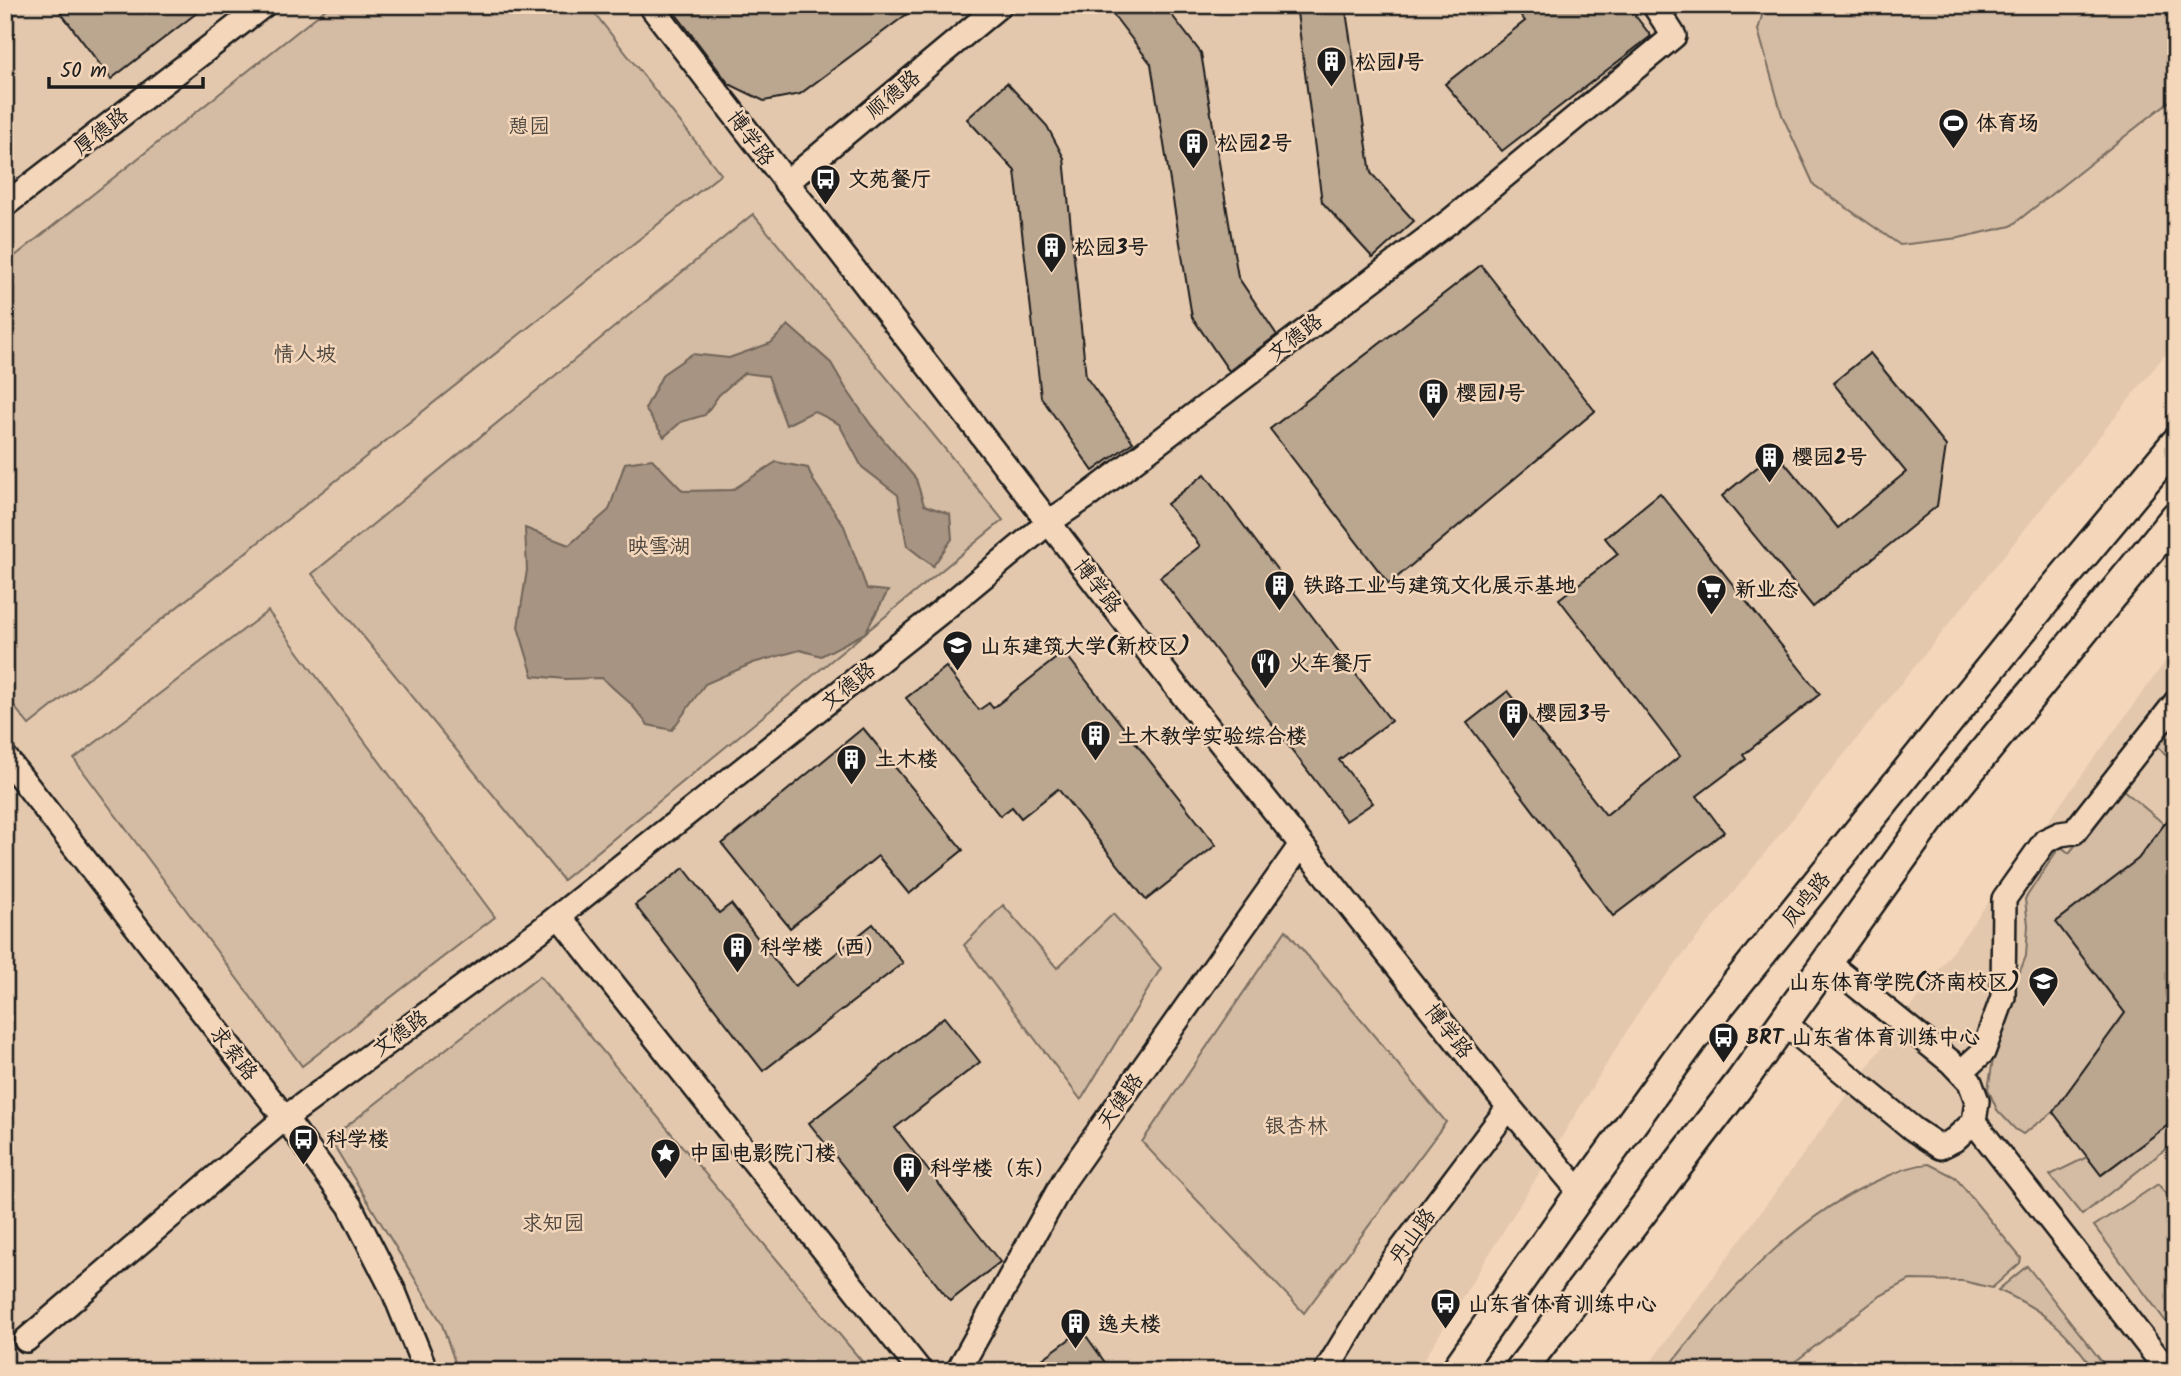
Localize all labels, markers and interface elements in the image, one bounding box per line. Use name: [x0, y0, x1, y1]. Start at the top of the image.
building icon: 松园1号: [1315, 45, 1349, 89]
scale bar: [49, 46, 203, 90]
place label: 松园1号: [1355, 47, 1424, 80]
text: 50 m: [60, 55, 107, 88]
street label: 顺德路: [859, 62, 929, 128]
street label: 厚德路: [67, 100, 137, 165]
street label: 博学路: [718, 104, 782, 174]
sports icon: 体育场: [1936, 106, 1970, 150]
place label: 体育场: [1976, 108, 2039, 141]
park label: 憩园: [508, 111, 550, 144]
building icon: 松园2号: [1177, 126, 1211, 170]
place label: 松园2号: [1217, 128, 1292, 161]
bus stop icon: 文苑餐厅: [808, 162, 842, 206]
place label: 文苑餐厅: [848, 164, 932, 197]
building icon: 松园3号: [1034, 230, 1068, 274]
place label: 松园3号: [1074, 232, 1149, 265]
street label: 文德路: [1261, 306, 1331, 371]
park label: 情人坡: [274, 339, 337, 372]
building icon: 樱园1号: [1416, 376, 1450, 420]
place label: 樱园1号: [1456, 378, 1525, 411]
building icon: 樱园2号: [1752, 440, 1786, 484]
place label: 樱园2号: [1792, 442, 1867, 475]
park label: 映雪湖: [628, 531, 691, 564]
street label: 博学路: [1064, 552, 1129, 622]
building icon: 铁路工业与建筑文化展示基地: [1263, 568, 1297, 612]
place label: 铁路工业与建筑文化展示基地: [1303, 570, 1576, 603]
supermarket icon: 新业态: [1695, 572, 1729, 616]
place label: 新业态: [1735, 574, 1798, 607]
school or university icon: 山东建筑大学(新校区): [940, 629, 974, 673]
place label: 山东建筑大学(新校区): [980, 631, 1190, 664]
restaurant icon: 火车餐厅: [1249, 646, 1283, 690]
place label: 火车餐厅: [1289, 648, 1373, 681]
street label: 文德路: [814, 655, 884, 720]
building icon: 樱园3号: [1496, 696, 1530, 740]
place label: 樱园3号: [1536, 698, 1611, 731]
building icon: 土木教学实验综合楼: [1078, 719, 1112, 763]
place label: 土木教学实验综合楼: [1118, 721, 1307, 754]
building icon: 土木楼: [835, 742, 869, 786]
place label: 土木楼: [875, 744, 938, 777]
street label: 凤鸣路: [1775, 865, 1840, 935]
building icon: 科学楼（西）: [720, 930, 754, 974]
place label: 科学楼（西）: [760, 932, 886, 965]
school or university icon: 山东体育学院(济南校区): [2026, 965, 2060, 1009]
place label: 山东体育学院(济南校区): [1789, 967, 2020, 1000]
street label: 博学路: [1415, 997, 1480, 1067]
street label: 文德路: [366, 1002, 436, 1066]
street label: 求索路: [200, 1019, 265, 1089]
bus stop icon: BRT 山东省体育训练中心: [1706, 1020, 1740, 1064]
place label: BRT 山东省体育训练中心: [1746, 1022, 1980, 1055]
street label: 天健路: [1090, 1067, 1153, 1137]
park label: 银杏林: [1265, 1111, 1328, 1144]
bus stop icon: 科学楼: [286, 1122, 320, 1166]
place label: 科学楼: [326, 1124, 389, 1157]
place icon: 中国电影院门楼: [649, 1136, 683, 1180]
place label: 中国电影院门楼: [689, 1138, 836, 1171]
building icon: 科学楼（东）: [890, 1151, 924, 1195]
place label: 科学楼（东）: [930, 1153, 1056, 1186]
street label: 丹山路: [1381, 1202, 1445, 1272]
park label: 求知园: [522, 1208, 585, 1241]
bus stop icon: 山东省体育训练中心: [1428, 1287, 1462, 1331]
place label: 山东省体育训练中心: [1468, 1289, 1657, 1322]
building icon: 逸夫楼: [1058, 1307, 1092, 1351]
place label: 逸夫楼: [1098, 1309, 1161, 1342]

